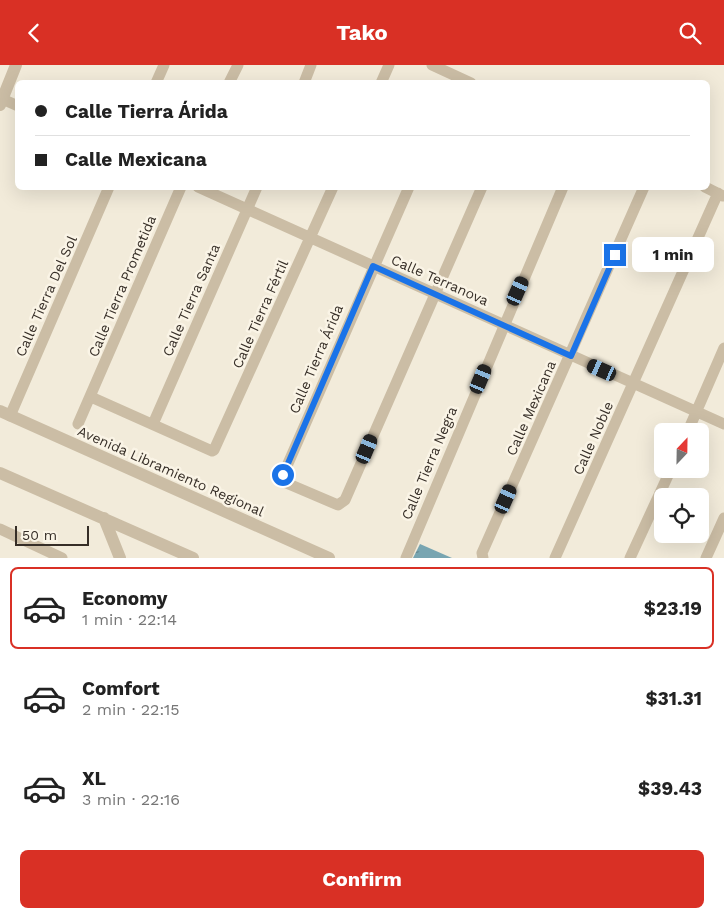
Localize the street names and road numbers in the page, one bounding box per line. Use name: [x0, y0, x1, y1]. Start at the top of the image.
street label: Calle Tierra Prometida: [85, 213, 159, 359]
street label: Calle Tierra Del Sol: [12, 232, 80, 359]
street label: Calle Tierra Santa: [159, 241, 223, 359]
street label: Calle Terranova: [389, 251, 491, 309]
street label: Calle Tierra Fértil: [229, 257, 291, 371]
street label: Calle Tierra Árida: [286, 302, 346, 416]
street label: Calle Mexicana: [503, 358, 559, 458]
street label: Calle Noble: [570, 399, 616, 477]
street label: Calle Tierra Negra: [398, 404, 460, 522]
street label: Avenida Libramiento Regional: [75, 423, 267, 520]

